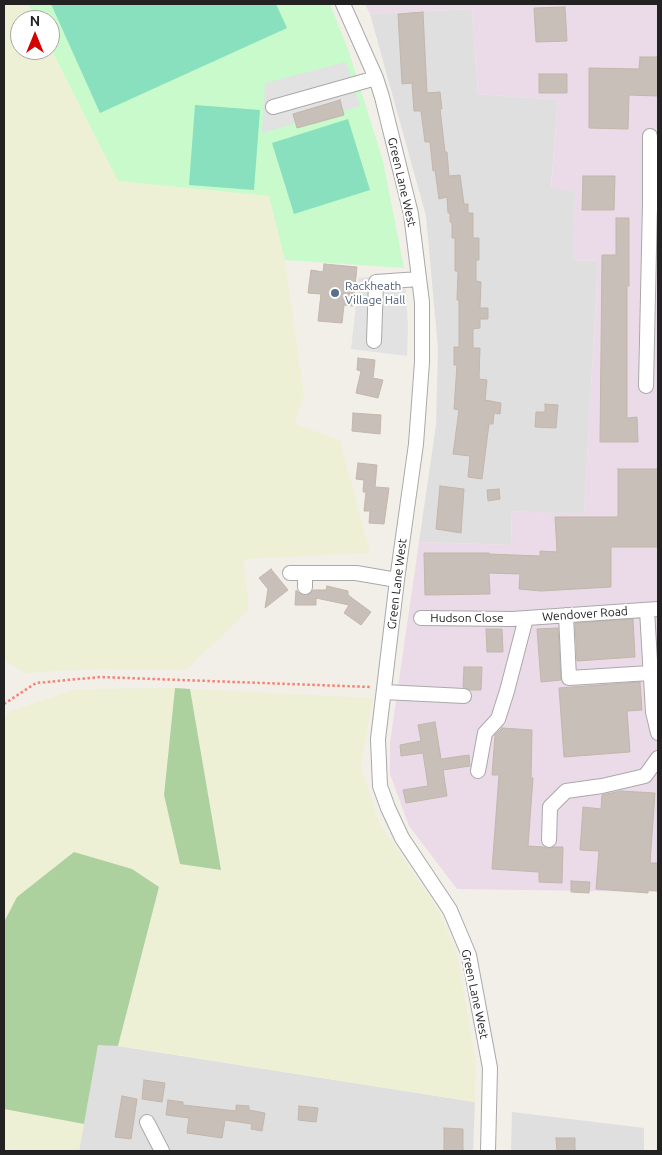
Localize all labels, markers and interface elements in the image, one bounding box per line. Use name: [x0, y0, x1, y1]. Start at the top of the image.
north arrow: [10, 10, 60, 60]
text: N: [30, 13, 40, 29]
street label: Green Lane West: [385, 136, 419, 228]
place label: Rackheath Village Hall: [345, 279, 405, 307]
marker: Rackheath Village Hall: [329, 287, 341, 299]
street label: Green Lane West: [384, 538, 410, 630]
street label: Wendover Road: [542, 604, 628, 624]
street label: Hudson Close: [430, 611, 504, 625]
street label: Green Lane West: [458, 948, 492, 1040]

